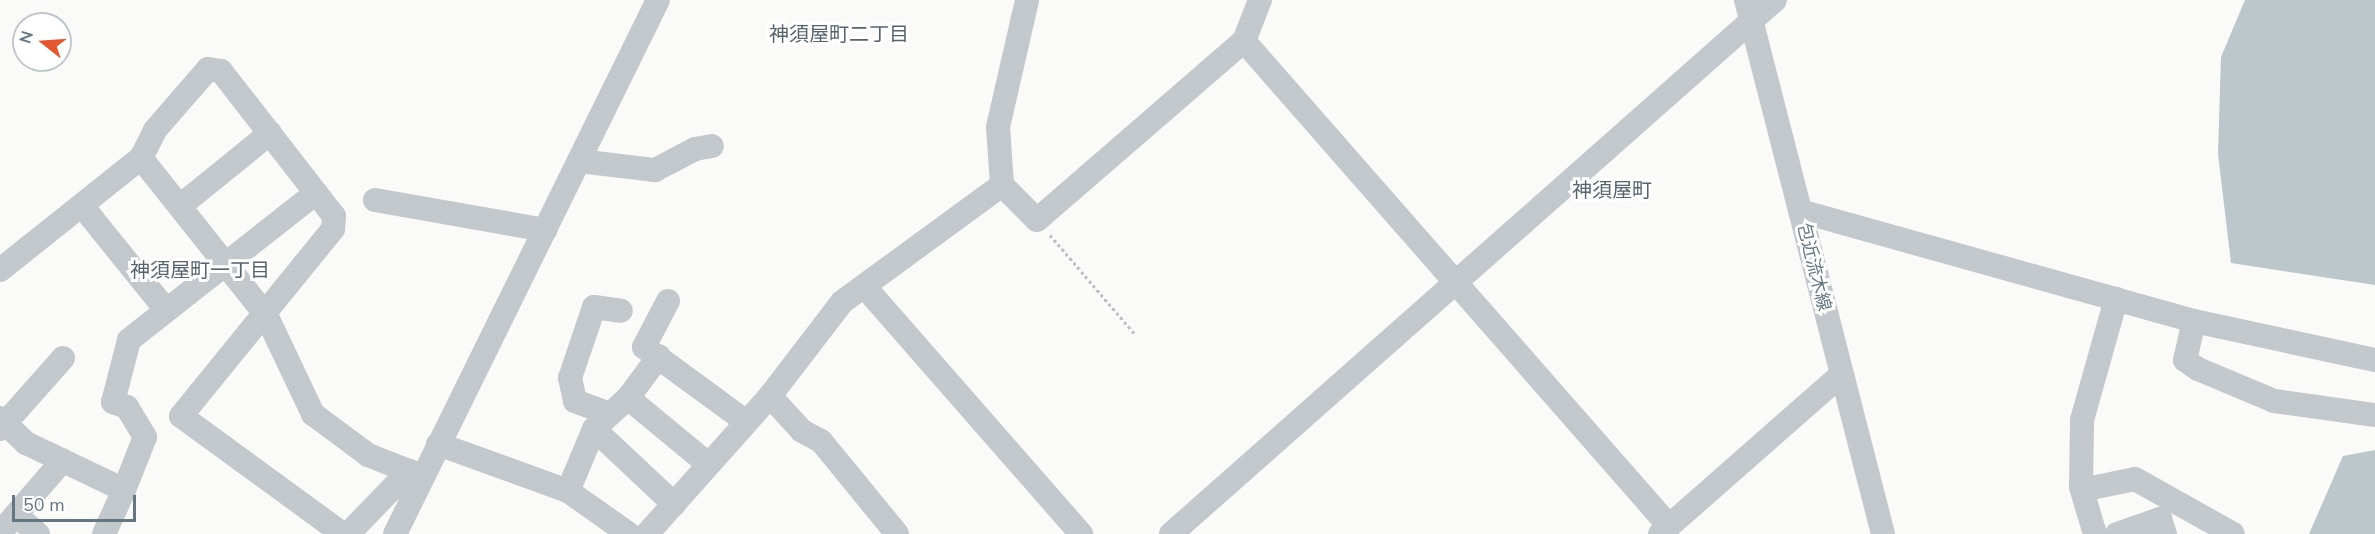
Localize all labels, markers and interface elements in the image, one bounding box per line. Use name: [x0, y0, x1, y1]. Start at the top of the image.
north arrow: [12, 12, 72, 72]
district label: 神須屋町二丁目: [769, 22, 909, 46]
text: N: [14, 28, 39, 46]
district label: 神須屋町: [1572, 178, 1652, 202]
street label: 包近流木線: [1793, 221, 1835, 313]
district label: 神須屋町一丁目: [130, 258, 270, 282]
scale bar: [15, 483, 140, 521]
text: 50 m: [23, 493, 65, 517]

